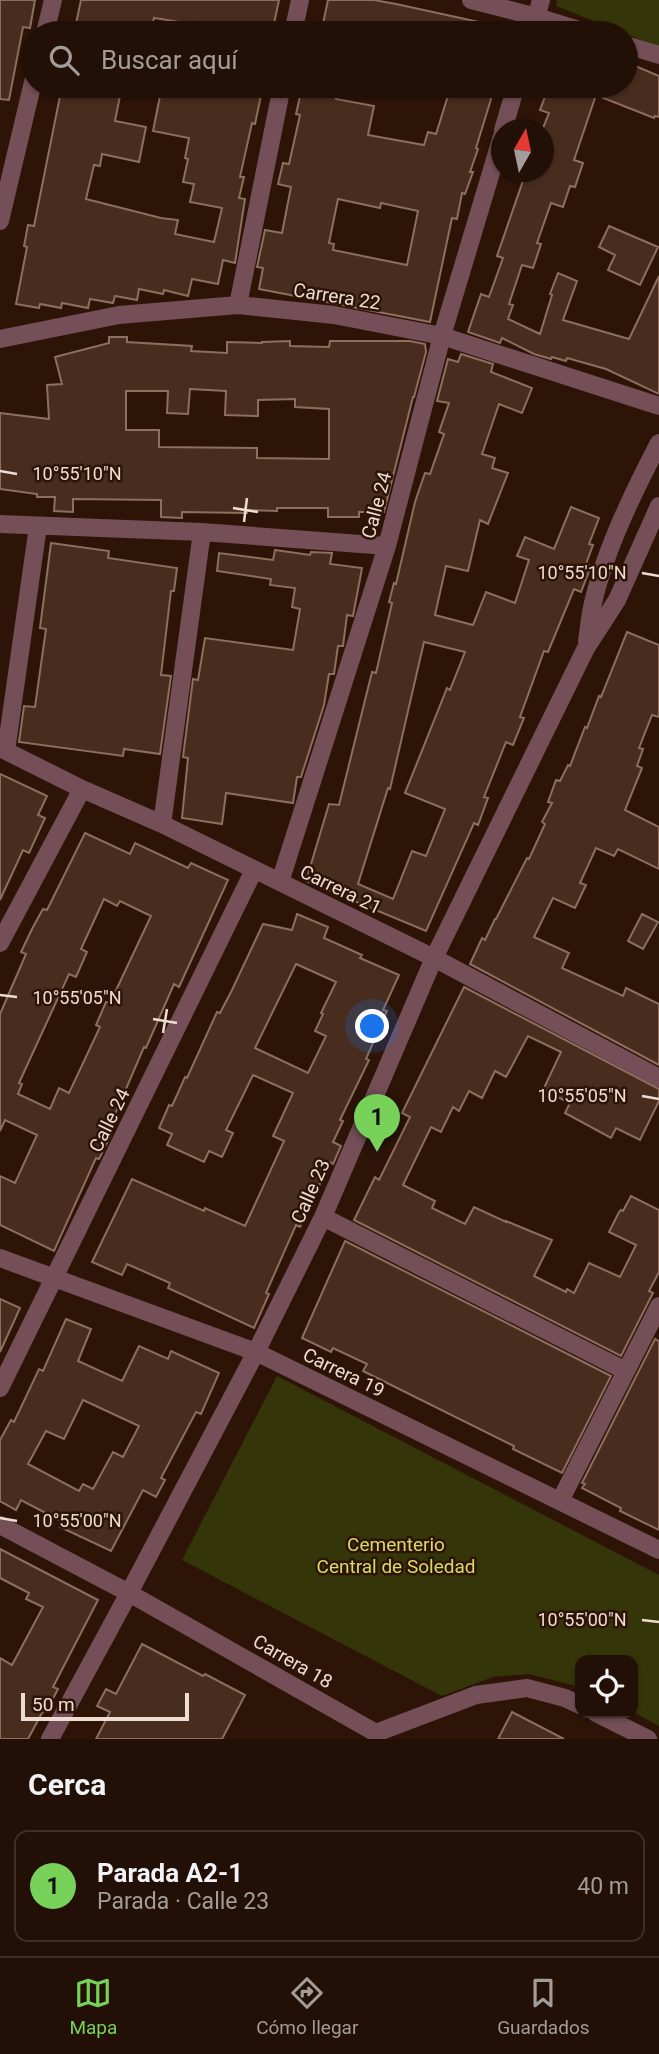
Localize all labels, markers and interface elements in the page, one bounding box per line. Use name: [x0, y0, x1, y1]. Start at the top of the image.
search box: [21, 21, 638, 98]
icon: search: [45, 41, 83, 79]
text: Buscar aquí: [101, 45, 238, 75]
north arrow: [491, 119, 554, 182]
street label: Carrera 22: [292, 278, 382, 315]
text: 10°55'10"N: [32, 463, 122, 484]
street label: Calle 24: [357, 469, 396, 541]
text: 10°55'10"N: [537, 562, 627, 583]
street label: Carrera 21: [296, 860, 385, 919]
text: 10°55'05"N: [32, 987, 122, 1008]
your location: [355, 1009, 389, 1043]
street label: Calle 24: [84, 1084, 135, 1156]
text: 10°55'05"N: [537, 1085, 627, 1106]
pin: 1: [354, 1094, 400, 1152]
street label: Calle 23: [286, 1155, 335, 1227]
street label: Carrera 19: [299, 1343, 388, 1402]
text: 10°55'00"N: [32, 1510, 122, 1531]
park label: Cementerio Central de Soledad: [317, 1533, 475, 1578]
text: 10°55'00"N: [537, 1609, 627, 1630]
street label: Carrera 18: [249, 1629, 337, 1693]
map controls: [575, 1655, 638, 1718]
button: locate: [575, 1655, 638, 1718]
scale bar: [21, 1690, 189, 1722]
text: 50 m: [32, 1693, 75, 1716]
text: Cerca: [28, 1767, 106, 1802]
text: Parada A2-1: [97, 1858, 243, 1888]
text: 1: [46, 1873, 60, 1900]
text: 40 m: [577, 1873, 629, 1900]
text: Parada · Calle 23: [97, 1888, 269, 1915]
tab: Mapa: [69, 1974, 117, 2039]
tab: Cómo llegar: [256, 1974, 358, 2039]
tab: Guardados: [497, 1974, 590, 2039]

